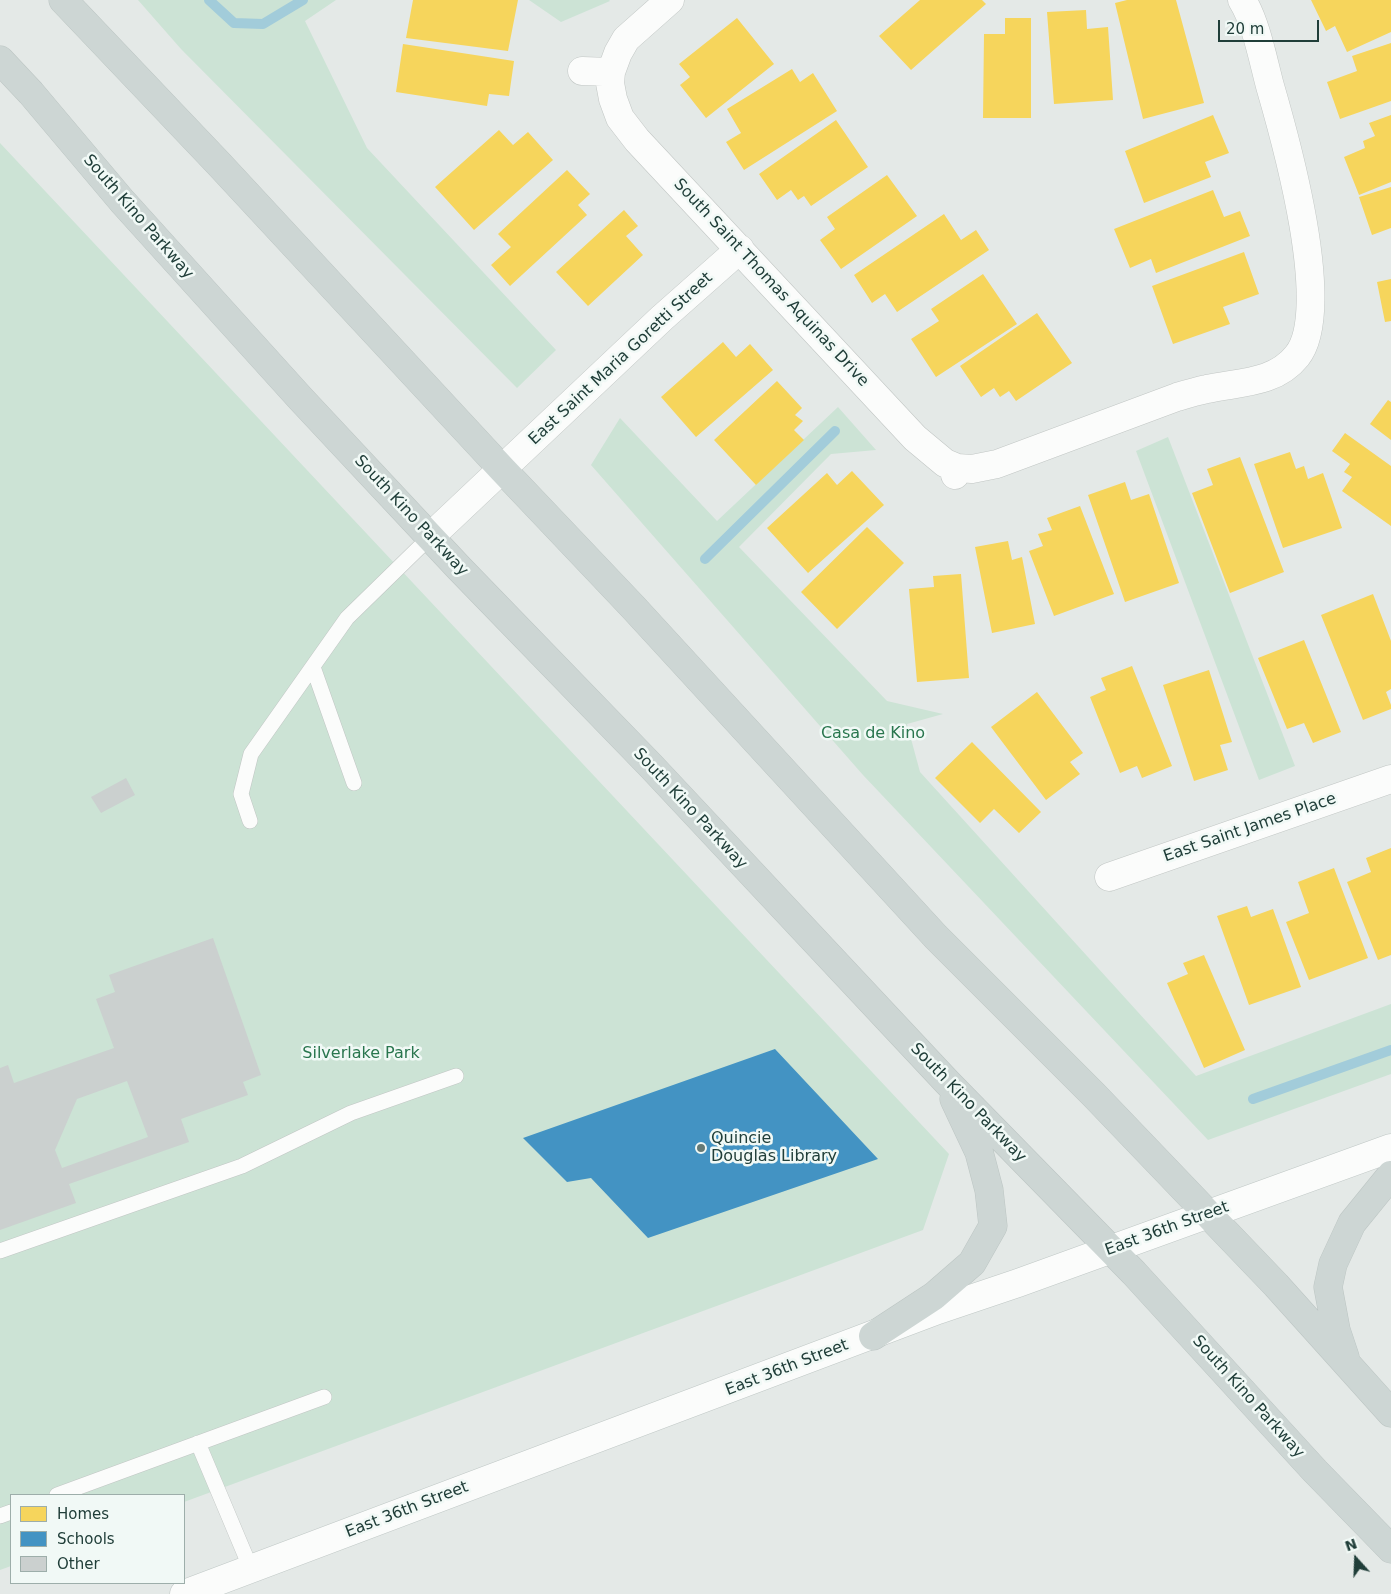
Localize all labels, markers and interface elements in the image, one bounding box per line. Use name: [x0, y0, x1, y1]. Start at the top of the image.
scale bar: [1221, 10, 1322, 42]
text: 20 m: [1226, 20, 1264, 38]
street label: South Kino Parkway: [79, 151, 197, 283]
street label: South Saint Thomas Aquinas Drive: [669, 175, 873, 391]
street label: East Saint Maria Goretti Street: [525, 269, 717, 449]
street label: South Kino Parkway: [350, 452, 472, 580]
park label: Casa de Kino: [821, 724, 925, 744]
street label: South Kino Parkway: [629, 745, 751, 873]
street label: East Saint James Place: [1161, 789, 1339, 867]
street label: South Kino Parkway: [906, 1039, 1030, 1167]
park label: Silverlake Park: [302, 1044, 420, 1064]
place label: Quincie Douglas Library: [711, 1129, 837, 1167]
marker: Quincie Douglas Library: [695, 1142, 707, 1154]
street label: East 36th Street: [1103, 1198, 1231, 1260]
street label: South Kino Parkway: [1188, 1332, 1308, 1462]
street label: East 36th Street: [723, 1336, 851, 1400]
street label: East 36th Street: [343, 1478, 471, 1542]
legend: [10, 1494, 185, 1584]
text: Homes: [57, 1505, 109, 1523]
text: Schools: [57, 1530, 115, 1548]
north arrow: [1331, 1534, 1381, 1584]
text: N: [1343, 1535, 1359, 1554]
text: Other: [57, 1555, 100, 1573]

